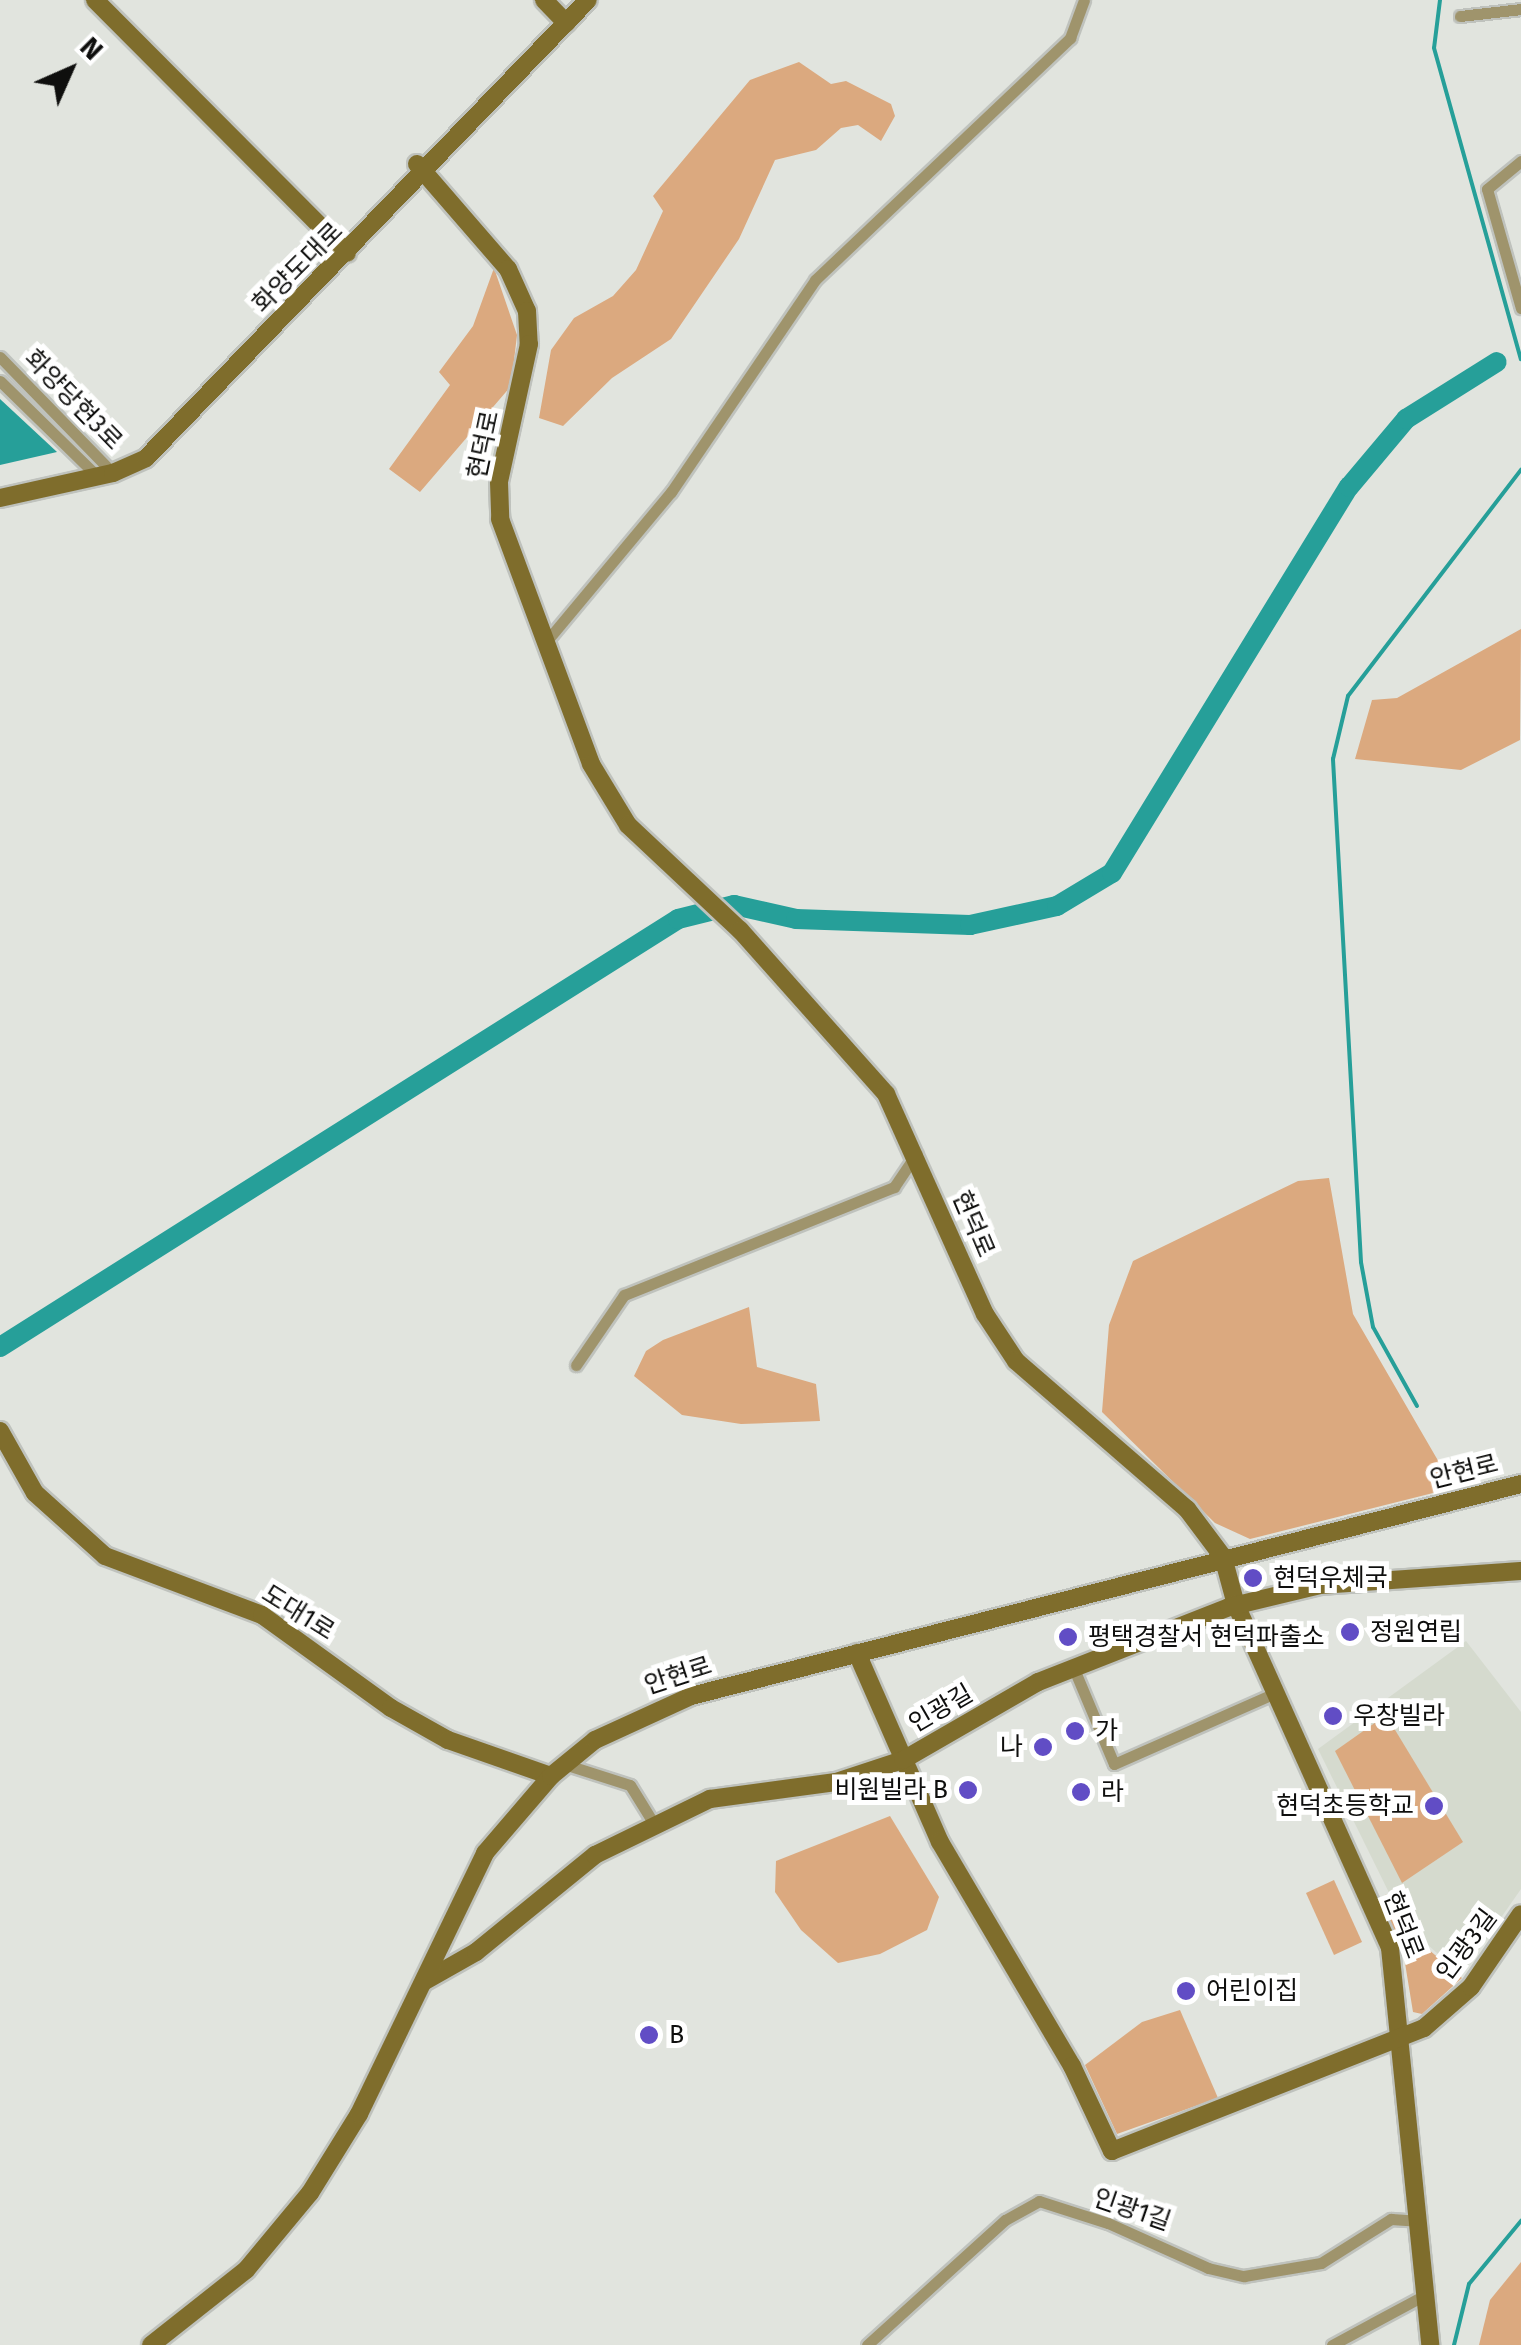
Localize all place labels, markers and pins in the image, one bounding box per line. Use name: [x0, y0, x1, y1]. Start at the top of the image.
place label: 현덕우체국: [1273, 1563, 1388, 1593]
marker: 현덕우체국: [1242, 1567, 1264, 1589]
place label: 정원연립: [1370, 1617, 1462, 1647]
marker: 정원연립: [1339, 1621, 1361, 1643]
place label: 평택경찰서 현덕파출소: [1088, 1622, 1325, 1652]
marker: 평택경찰서 현덕파출소: [1057, 1626, 1079, 1648]
place label: 우창빌라: [1353, 1701, 1445, 1731]
marker: 우창빌라: [1322, 1705, 1344, 1727]
place label: 가: [1095, 1716, 1118, 1746]
marker: 가: [1064, 1720, 1086, 1742]
place label: 나: [1000, 1732, 1023, 1762]
marker: 나: [1032, 1736, 1054, 1758]
place label: 비원빌라 B: [834, 1775, 948, 1805]
place label: 라: [1101, 1777, 1124, 1807]
marker: 비원빌라 B: [957, 1779, 979, 1801]
marker: 라: [1070, 1781, 1092, 1803]
place label: 현덕초등학교: [1276, 1791, 1414, 1821]
marker: 현덕초등학교: [1423, 1795, 1445, 1817]
place label: 어린이집: [1206, 1976, 1298, 2006]
marker: 어린이집: [1175, 1980, 1197, 2002]
place label: B: [669, 2020, 684, 2050]
marker: B: [638, 2024, 660, 2046]

